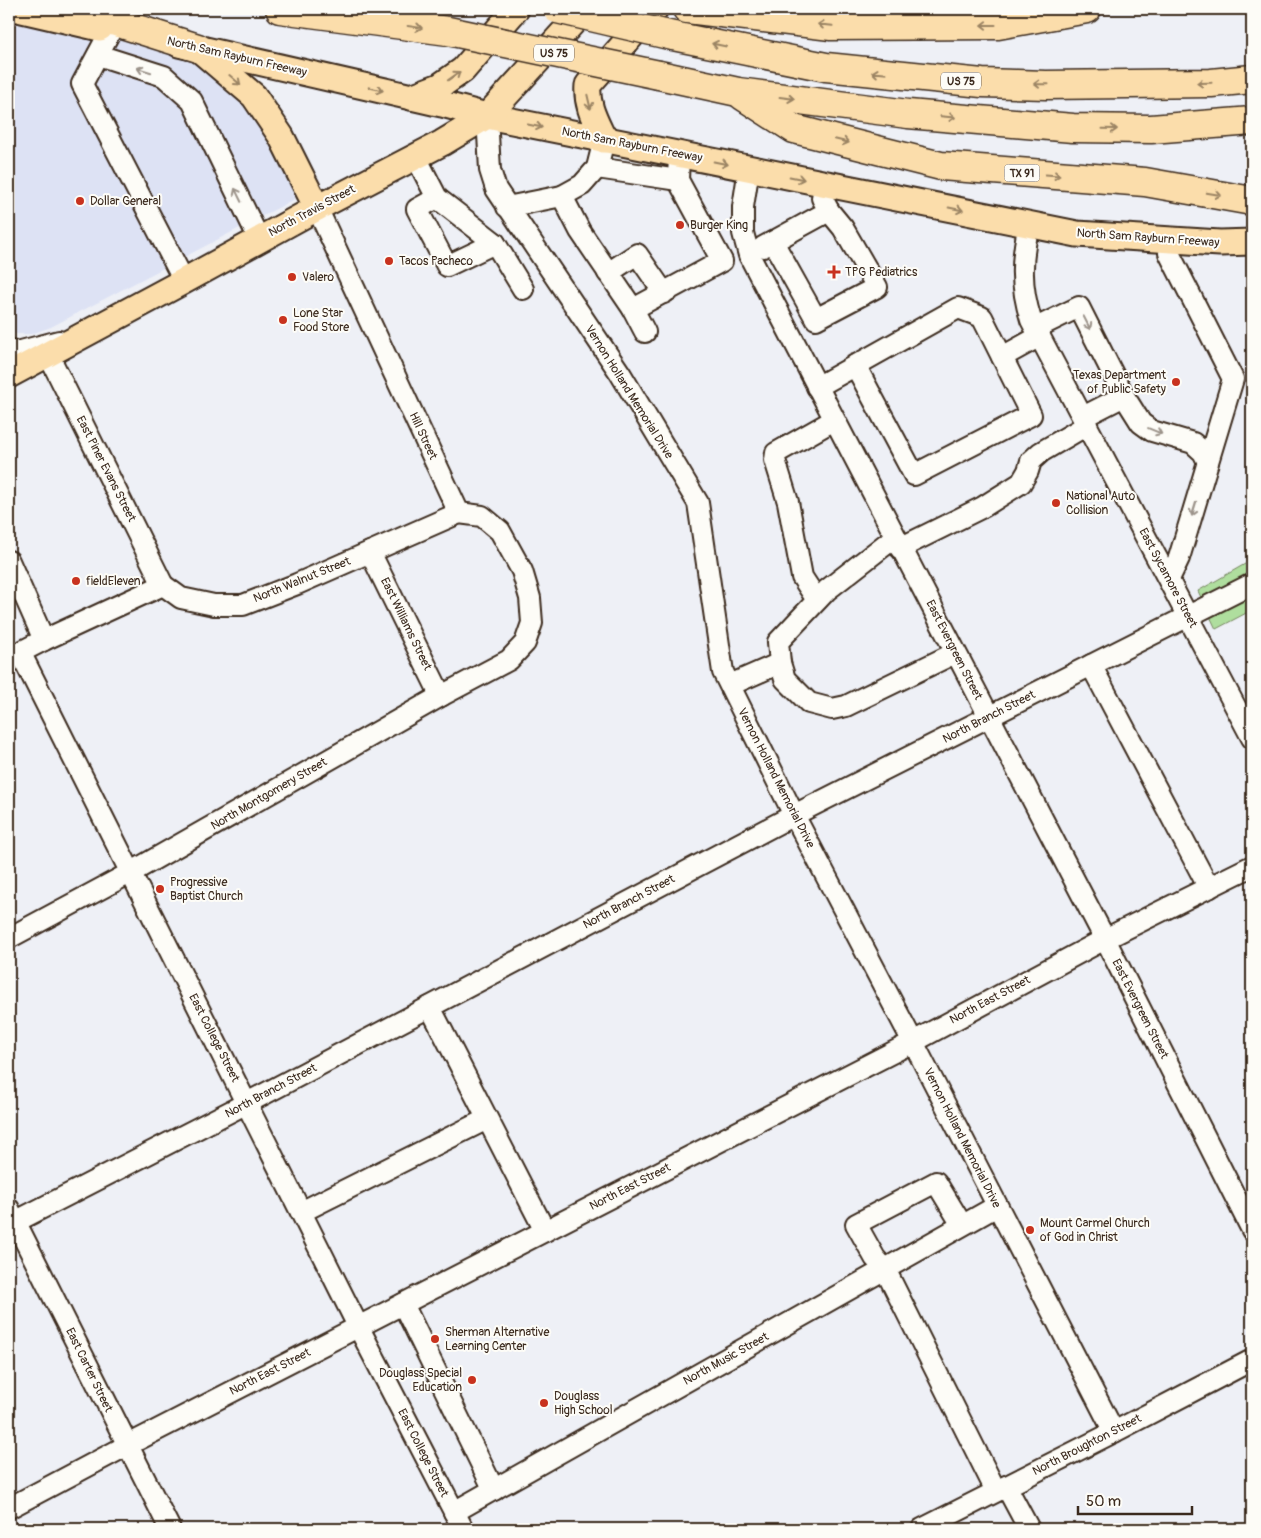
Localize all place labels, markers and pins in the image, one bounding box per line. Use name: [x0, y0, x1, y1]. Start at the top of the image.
place label: Dollar General: [90, 194, 161, 209]
marker: Dollar General: [74, 195, 86, 207]
place label: Burger King: [690, 218, 748, 233]
marker: Burger King: [674, 219, 686, 231]
place label: Tacos Pacheco: [399, 254, 473, 269]
marker: Tacos Pacheco: [383, 255, 395, 267]
marker: TPG Pediatrics: [827, 265, 841, 279]
place label: TPG Pediatrics: [845, 265, 918, 280]
place label: Valero: [302, 270, 335, 285]
marker: Valero: [286, 271, 298, 283]
place label: Lone Star Food Store: [293, 306, 349, 335]
marker: Lone Star Food Store: [277, 314, 289, 326]
place label: Texas Department of Public Safety: [1073, 368, 1166, 397]
marker: Texas Department of Public Safety: [1170, 376, 1182, 388]
place label: National Auto Collision: [1066, 489, 1136, 518]
marker: National Auto Collision: [1050, 497, 1062, 509]
place label: fieldEleven: [86, 574, 141, 589]
marker: fieldEleven: [70, 575, 82, 587]
place label: Progressive Baptist Church: [170, 875, 243, 904]
marker: Progressive Baptist Church: [154, 883, 166, 895]
place label: Mount Carmel Church of God in Christ: [1040, 1216, 1150, 1245]
marker: Mount Carmel Church of God in Christ: [1024, 1224, 1036, 1236]
place label: Sherman Alternative Learning Center: [445, 1325, 550, 1354]
marker: Sherman Alternative Learning Center: [429, 1333, 441, 1345]
place label: Douglass Special Education: [379, 1366, 462, 1395]
marker: Douglass Special Education: [466, 1374, 478, 1386]
place label: Douglass High School: [554, 1389, 613, 1418]
marker: Douglass High School: [538, 1397, 550, 1409]

